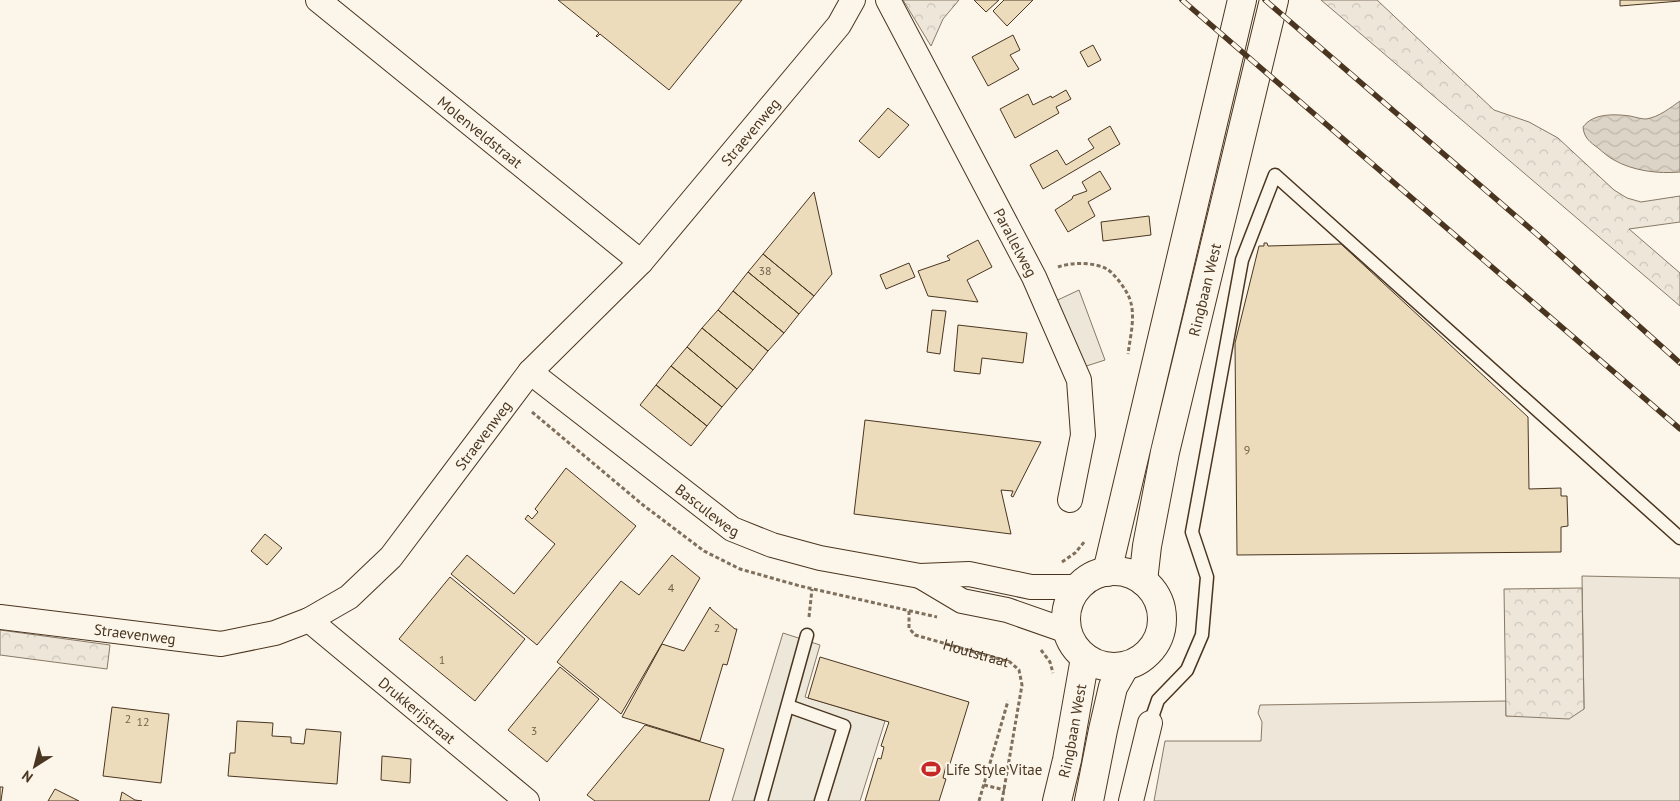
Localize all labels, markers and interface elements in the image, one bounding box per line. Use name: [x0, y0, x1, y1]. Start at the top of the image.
street label: Molenveldstraat: [434, 92, 527, 172]
street label: Straevenweg: [716, 94, 784, 169]
street label: Parallelweg: [990, 205, 1042, 280]
street label: Ringbaan West: [1184, 241, 1225, 338]
house number: 38: [758, 263, 772, 278]
street label: Straevenweg: [450, 396, 515, 473]
house number: 9: [1244, 442, 1250, 457]
street label: Basculeweg: [672, 479, 742, 540]
house number: 4: [668, 580, 675, 595]
street label: Straevenweg: [93, 619, 177, 648]
house number: 2: [714, 620, 720, 635]
street label: Houtstraat: [941, 634, 1012, 671]
house number: 1: [439, 652, 445, 667]
street label: Drukkerijstraat: [375, 673, 460, 748]
street label: Ringbaan West: [1054, 682, 1090, 779]
house number: 2: [125, 711, 131, 726]
house number: 12: [136, 714, 150, 729]
house number: 3: [531, 723, 537, 738]
north arrow: [10, 741, 60, 791]
sports icon: Life Style Vitae: [920, 758, 942, 780]
place label: Life Style Vitae: [946, 760, 1042, 779]
text: N: [18, 767, 36, 787]

